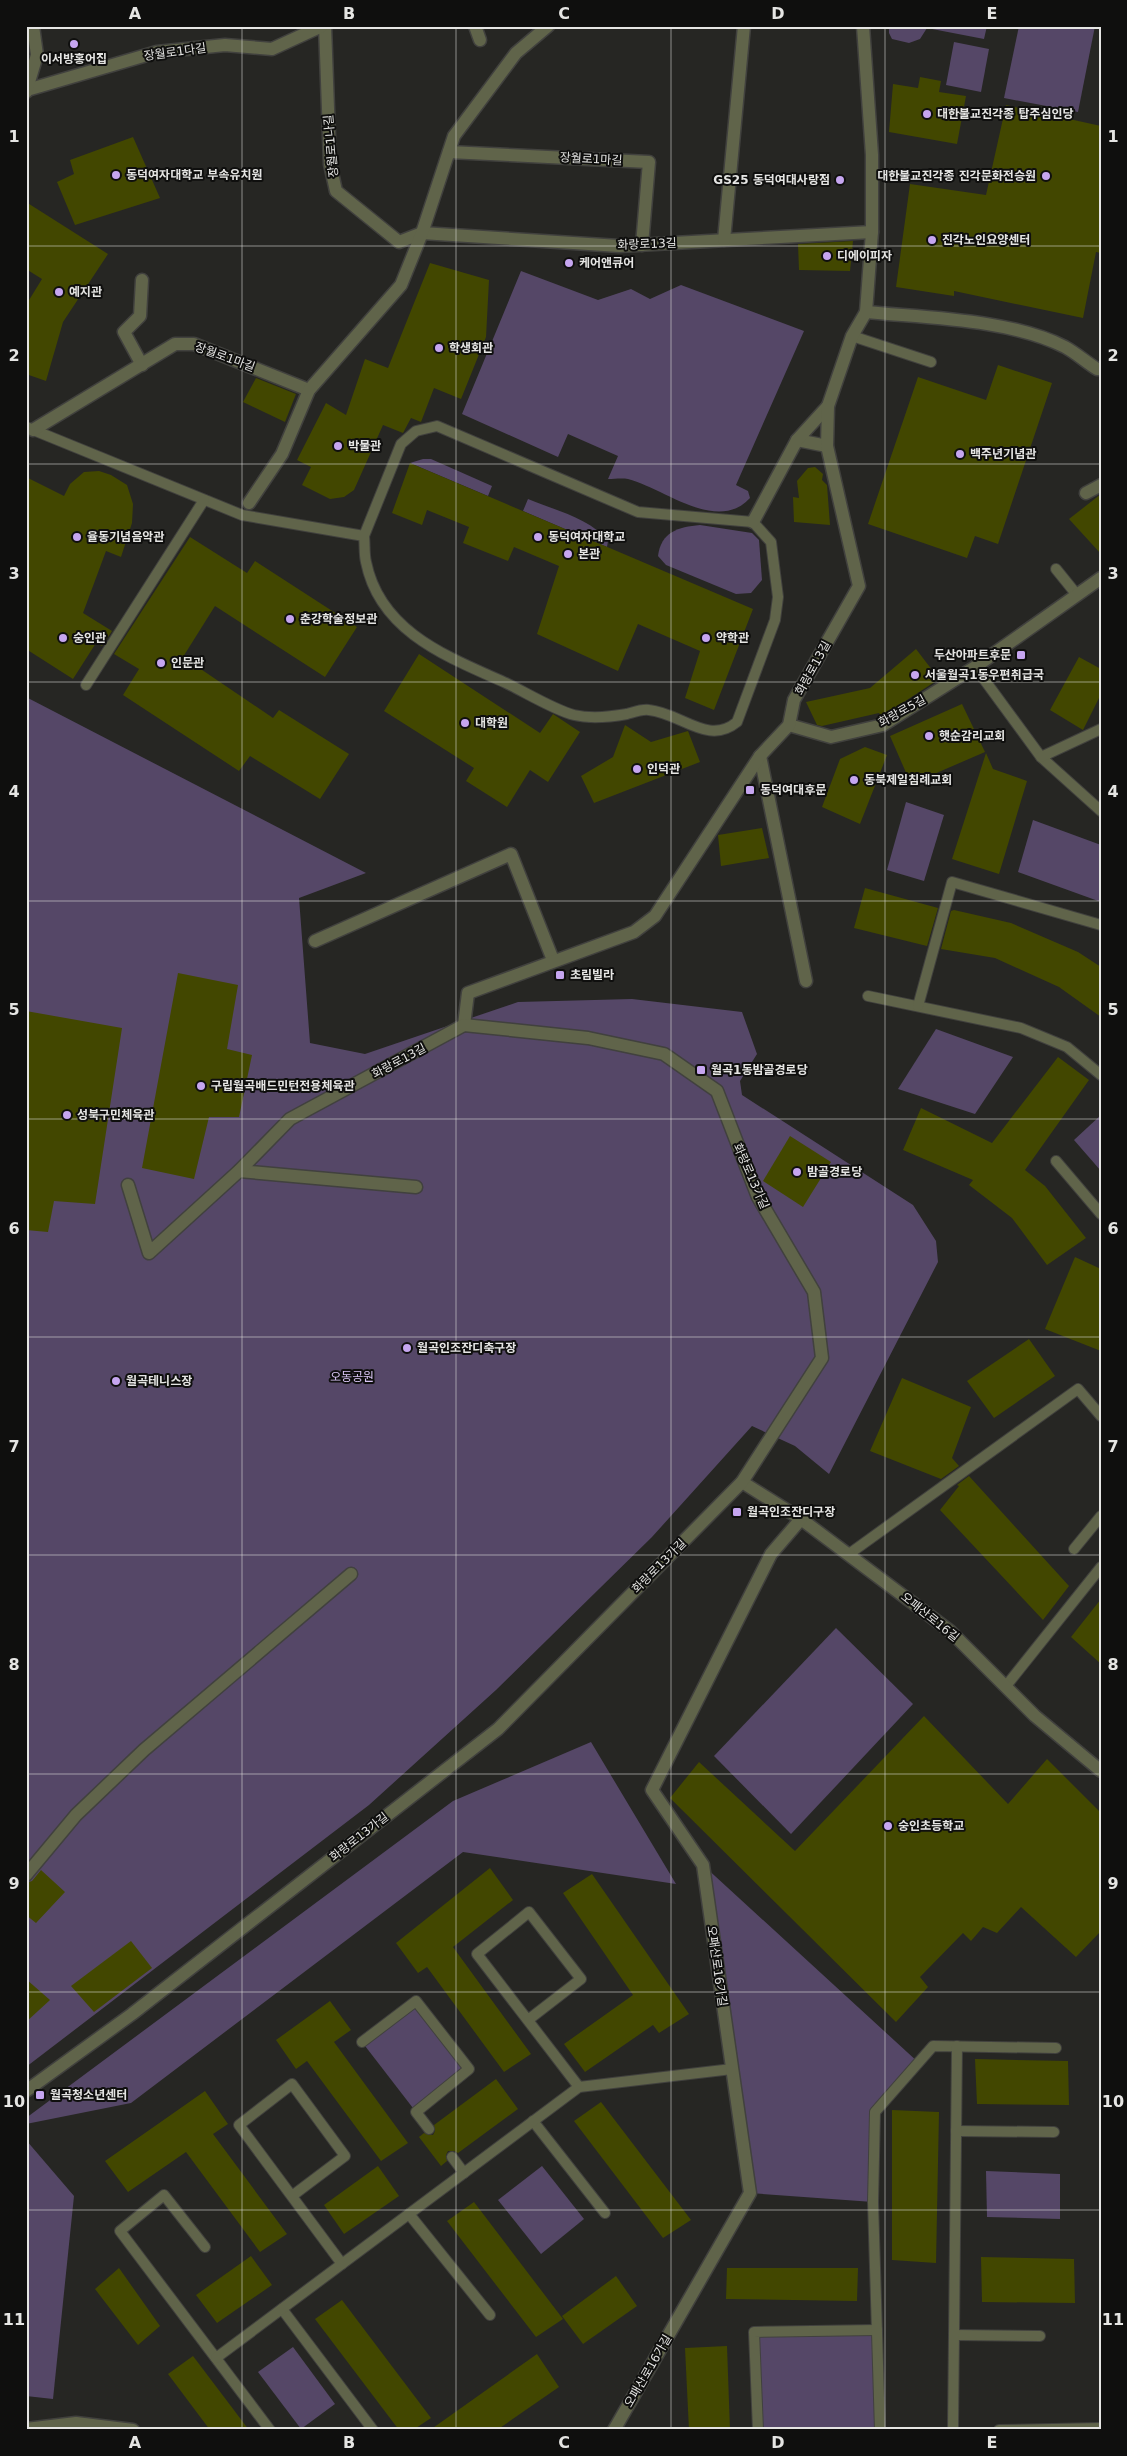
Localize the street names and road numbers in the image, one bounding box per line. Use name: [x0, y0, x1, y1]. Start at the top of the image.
street label: 장월로1다길: [143, 41, 207, 63]
street label: 장월로1나길: [321, 114, 341, 178]
street label: 장월로1마길: [559, 150, 623, 168]
street label: 화랑로13길: [617, 236, 677, 252]
street label: 장월로1마길: [193, 340, 257, 374]
street label: 화랑로13길: [792, 639, 834, 697]
street label: 화랑로5길: [876, 692, 928, 730]
street label: 화랑로13길: [369, 1041, 429, 1081]
street label: 화랑로13가길: [730, 1141, 772, 1211]
street label: 화랑로13가길: [629, 1536, 689, 1596]
street label: 오패산로16길: [898, 1589, 962, 1645]
street label: 화랑로13가길: [327, 1810, 391, 1864]
street label: 오패산로16가길: [704, 1925, 730, 2007]
street label: 오패산로16가길: [622, 2332, 674, 2410]

